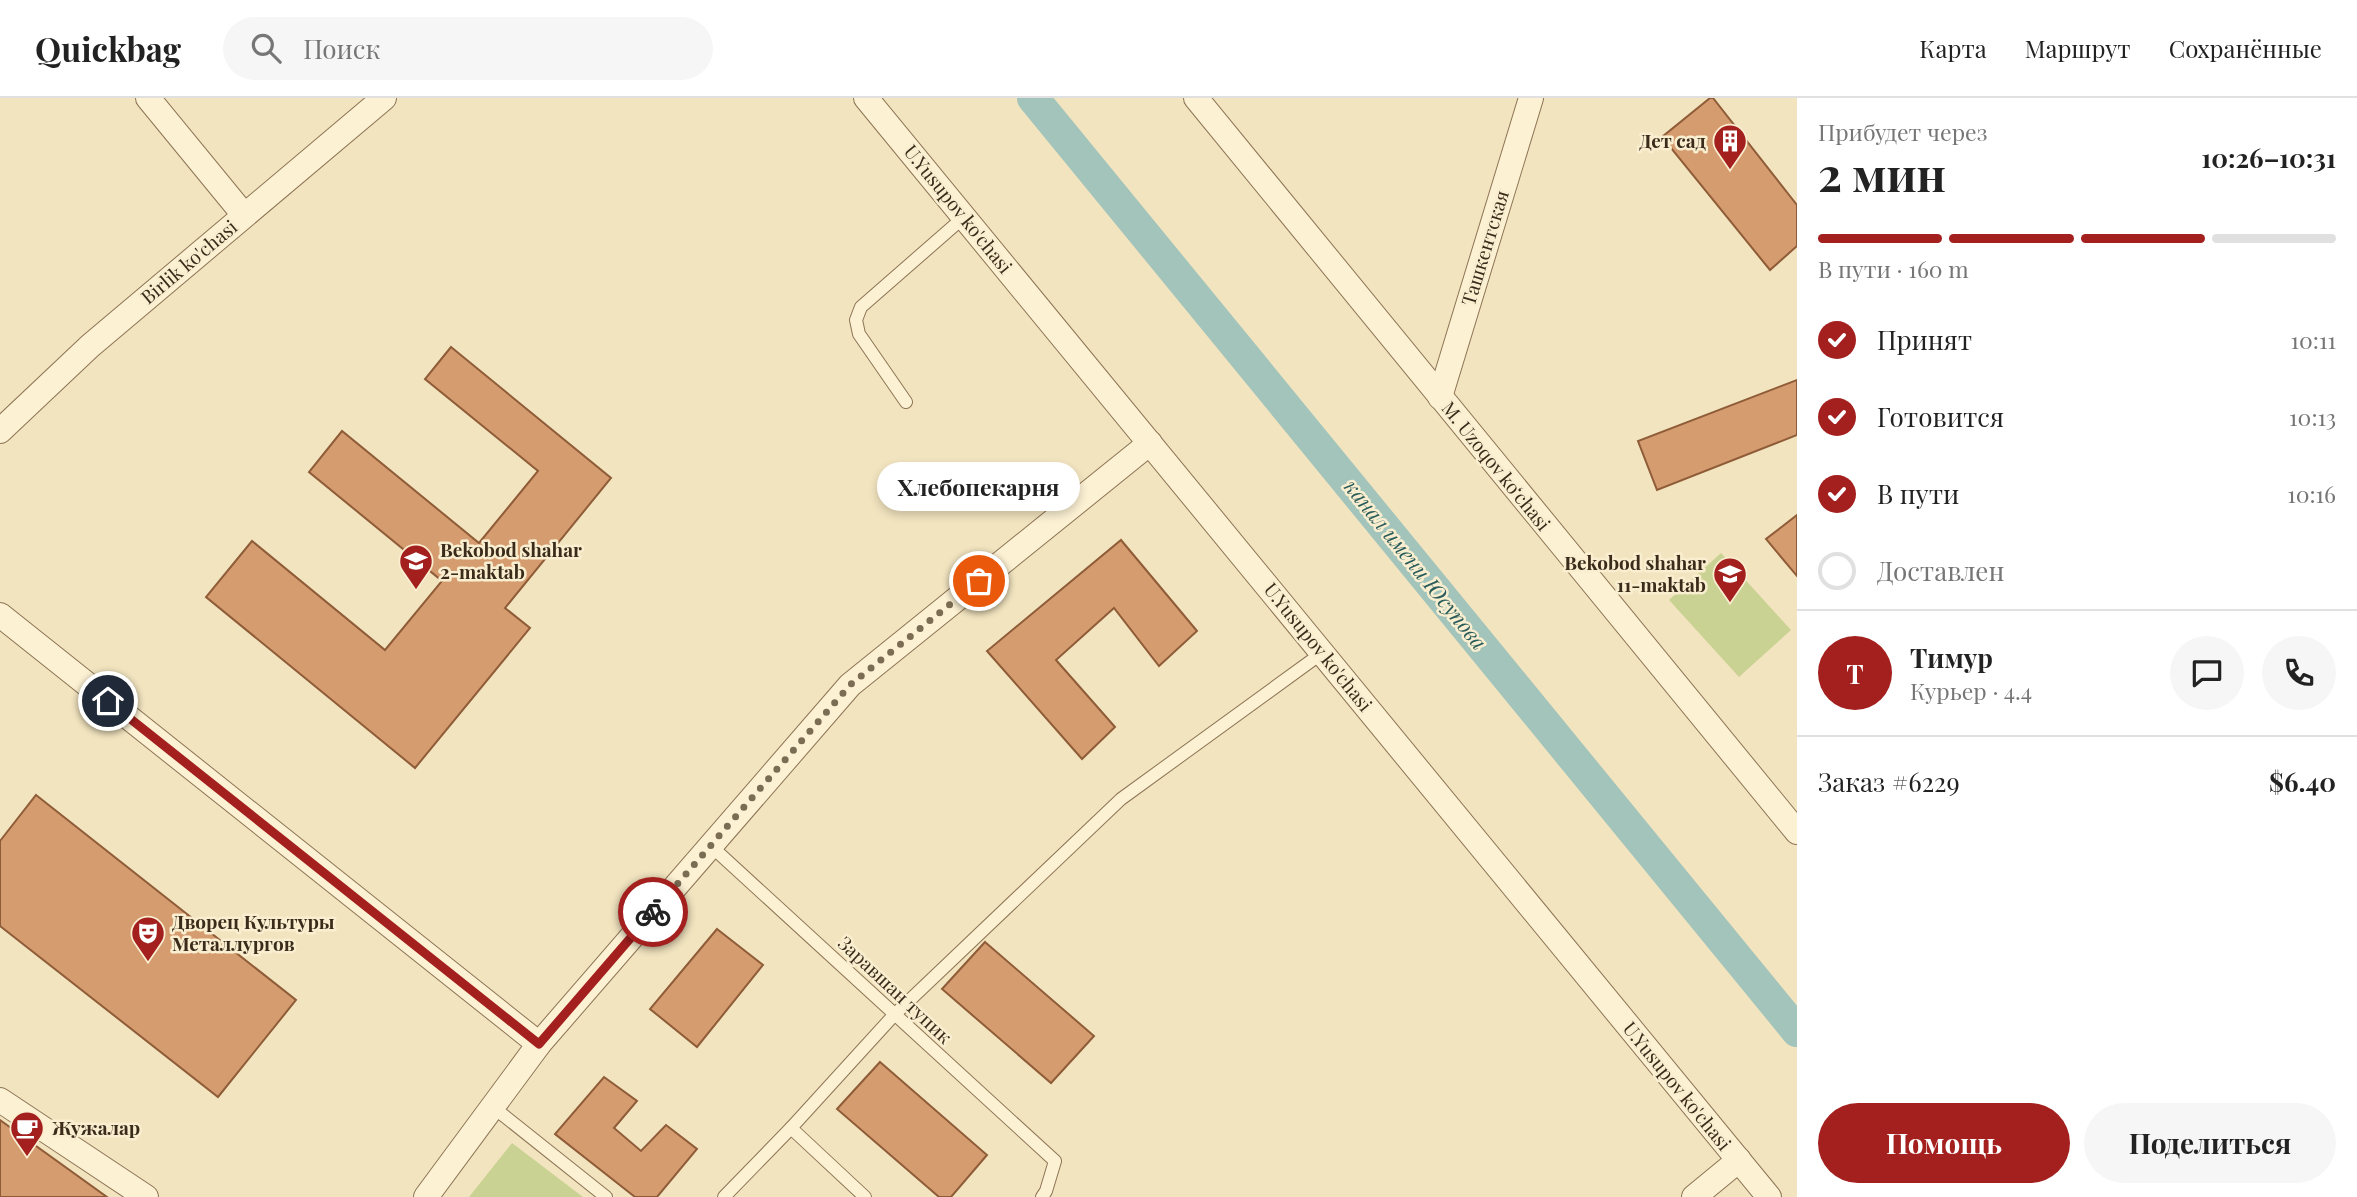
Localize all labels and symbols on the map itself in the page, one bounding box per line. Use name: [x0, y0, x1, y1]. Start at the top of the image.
building icon: Дет сад: [1711, 122, 1749, 171]
place label: Дет сад: [1639, 127, 1707, 153]
street label: U.Yusupov ko'chasi: [899, 139, 1019, 278]
street label: Ташкентская: [1454, 187, 1514, 308]
street label: Birlik ko'chasi: [135, 213, 242, 309]
street label: M. Uzoqov koʻchasi: [1437, 395, 1557, 536]
callout: Хлебопекарня: [878, 462, 1080, 511]
water label: канал имени Юсупова: [1339, 473, 1494, 655]
place label: Bekobod shahar 2-maktab: [440, 536, 582, 584]
school or university icon: Bekobod shahar 2-maktab: [397, 542, 435, 591]
place label: Bekobod shahar 11-maktab: [1564, 549, 1706, 597]
pin: [949, 551, 1009, 611]
school or university icon: Bekobod shahar 11-maktab: [1711, 555, 1749, 604]
street label: U.Yusupov ko'chasi: [1259, 577, 1379, 716]
pin: [78, 671, 138, 731]
courier: [618, 877, 688, 947]
place label: Дворец Культуры Металлургов: [172, 908, 335, 956]
theatre icon: Дворец Культуры Металлургов: [129, 914, 167, 963]
street label: Заравшан тупик: [833, 930, 958, 1049]
street label: U.Yusupov ko'chasi: [1618, 1016, 1738, 1155]
cafe icon: Жужалар: [8, 1109, 46, 1158]
place label: Жужалар: [51, 1114, 140, 1140]

